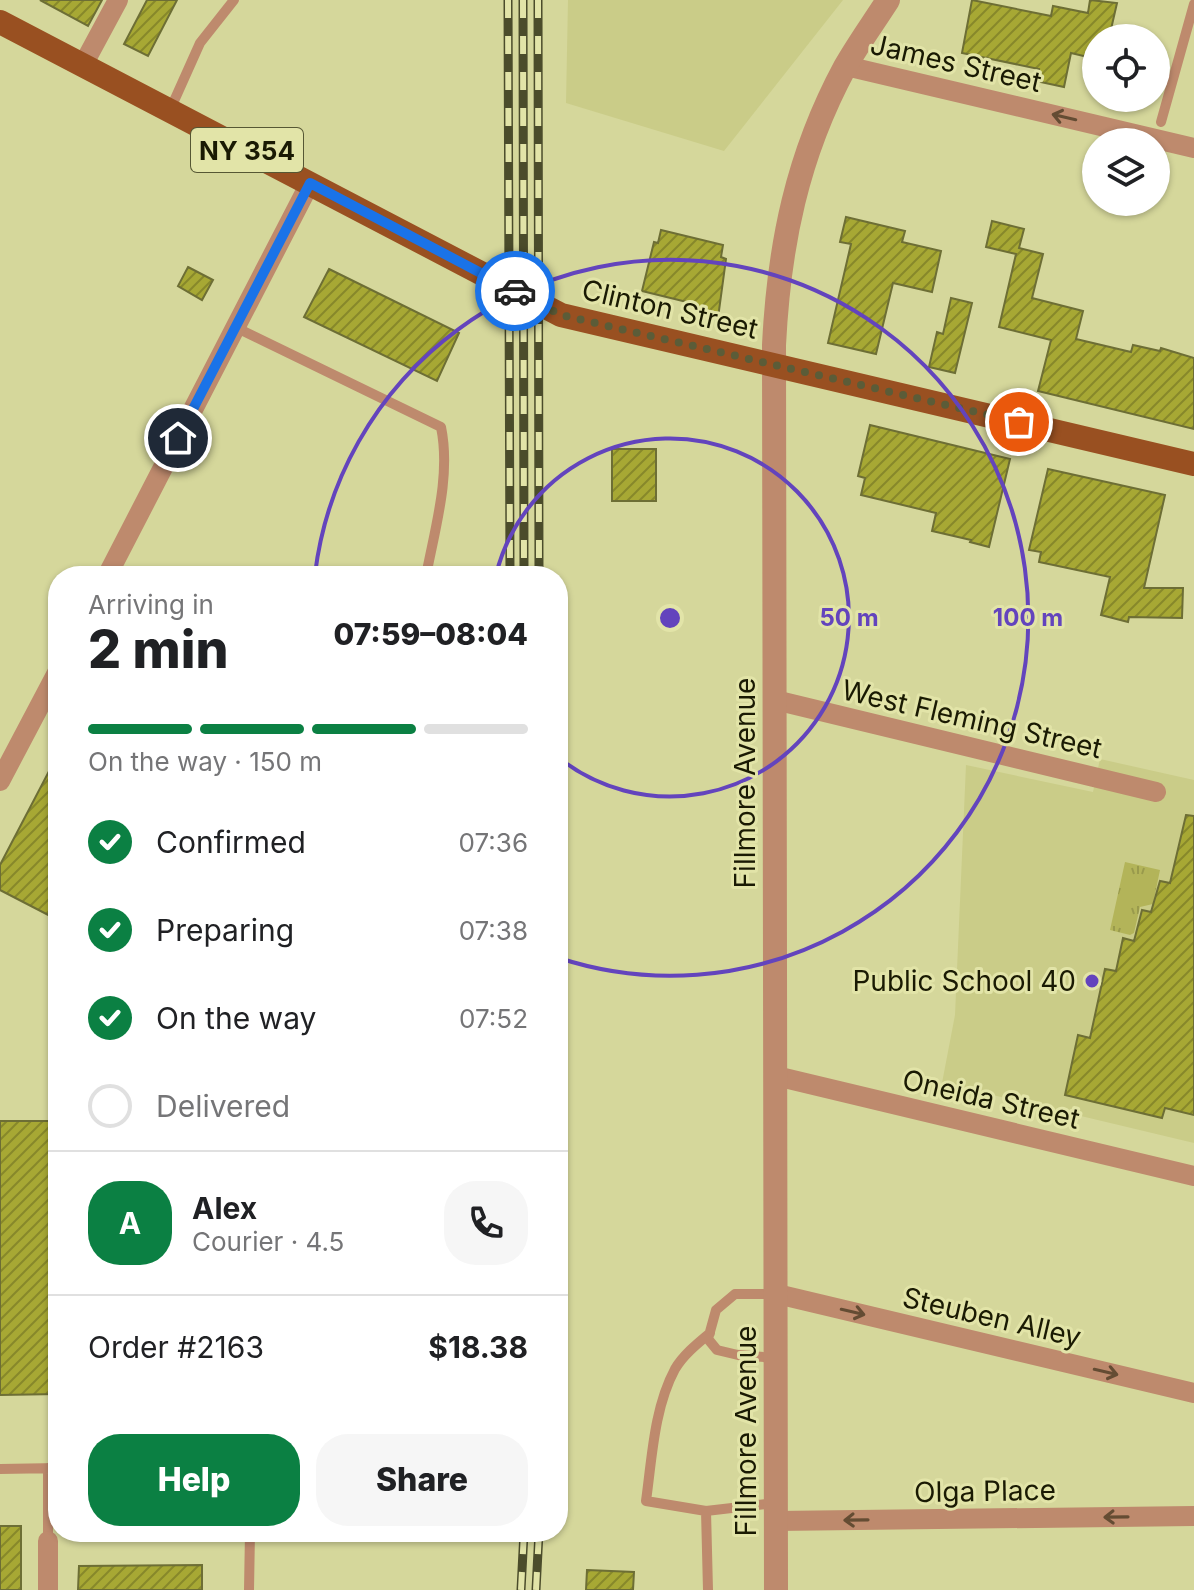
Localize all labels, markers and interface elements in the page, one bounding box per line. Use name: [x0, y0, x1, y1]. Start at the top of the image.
map controls: [1082, 24, 1170, 216]
button: locate: [1082, 24, 1170, 112]
street label: James Street: [867, 27, 1045, 99]
one-way arrow: [1051, 109, 1077, 124]
road number: NY 354: [191, 128, 303, 172]
button: layers: [1082, 128, 1170, 216]
courier: [475, 251, 555, 331]
icon: car: [493, 269, 537, 313]
street label: Clinton Street: [579, 272, 761, 346]
pin: [985, 388, 1053, 456]
icon: bag: [997, 400, 1041, 444]
pin: [144, 404, 212, 472]
icon: home: [156, 416, 200, 460]
text: Arriving in: [88, 589, 214, 620]
text: 50 m: [819, 603, 879, 632]
text: 100 m: [993, 603, 1063, 632]
centre of rings: [656, 604, 684, 632]
text: 07:59–08:04: [334, 616, 528, 652]
text: 2 min: [88, 618, 229, 681]
street label: West Fleming Street: [839, 673, 1105, 765]
street label: Fillmore Avenue: [728, 678, 762, 888]
text: On the way · 150 m: [88, 746, 322, 777]
icon: check: [88, 820, 132, 864]
text: Confirmed: [156, 824, 306, 860]
text: 07:36: [459, 827, 528, 858]
icon: check: [88, 908, 132, 952]
text: Preparing: [156, 912, 294, 948]
text: 07:38: [459, 915, 528, 946]
place label: Public School 40: [852, 964, 1076, 998]
marker: Public School 40: [1083, 972, 1101, 990]
icon: check: [88, 996, 132, 1040]
text: On the way: [156, 1000, 316, 1036]
text: 07:52: [459, 1003, 528, 1034]
street label: Oneida Street: [899, 1062, 1083, 1136]
text: Delivered: [156, 1088, 290, 1124]
button: phone: [444, 1181, 528, 1265]
text: Alex: [192, 1190, 257, 1226]
text: A: [119, 1205, 141, 1241]
text: Courier · 4.5: [192, 1226, 344, 1257]
street label: Steuben Alley: [900, 1280, 1084, 1354]
one-way arrow: [839, 1306, 865, 1321]
street label: Fillmore Avenue: [729, 1326, 763, 1536]
text: Order #2163: [88, 1329, 264, 1365]
text: $18.38: [428, 1329, 528, 1365]
one-way arrow: [1092, 1366, 1118, 1381]
button: Help: [88, 1434, 300, 1526]
button: Share: [316, 1434, 528, 1526]
street label: Olga Place: [914, 1473, 1056, 1509]
one-way arrow: [1103, 1509, 1130, 1525]
one-way arrow: [843, 1512, 870, 1528]

